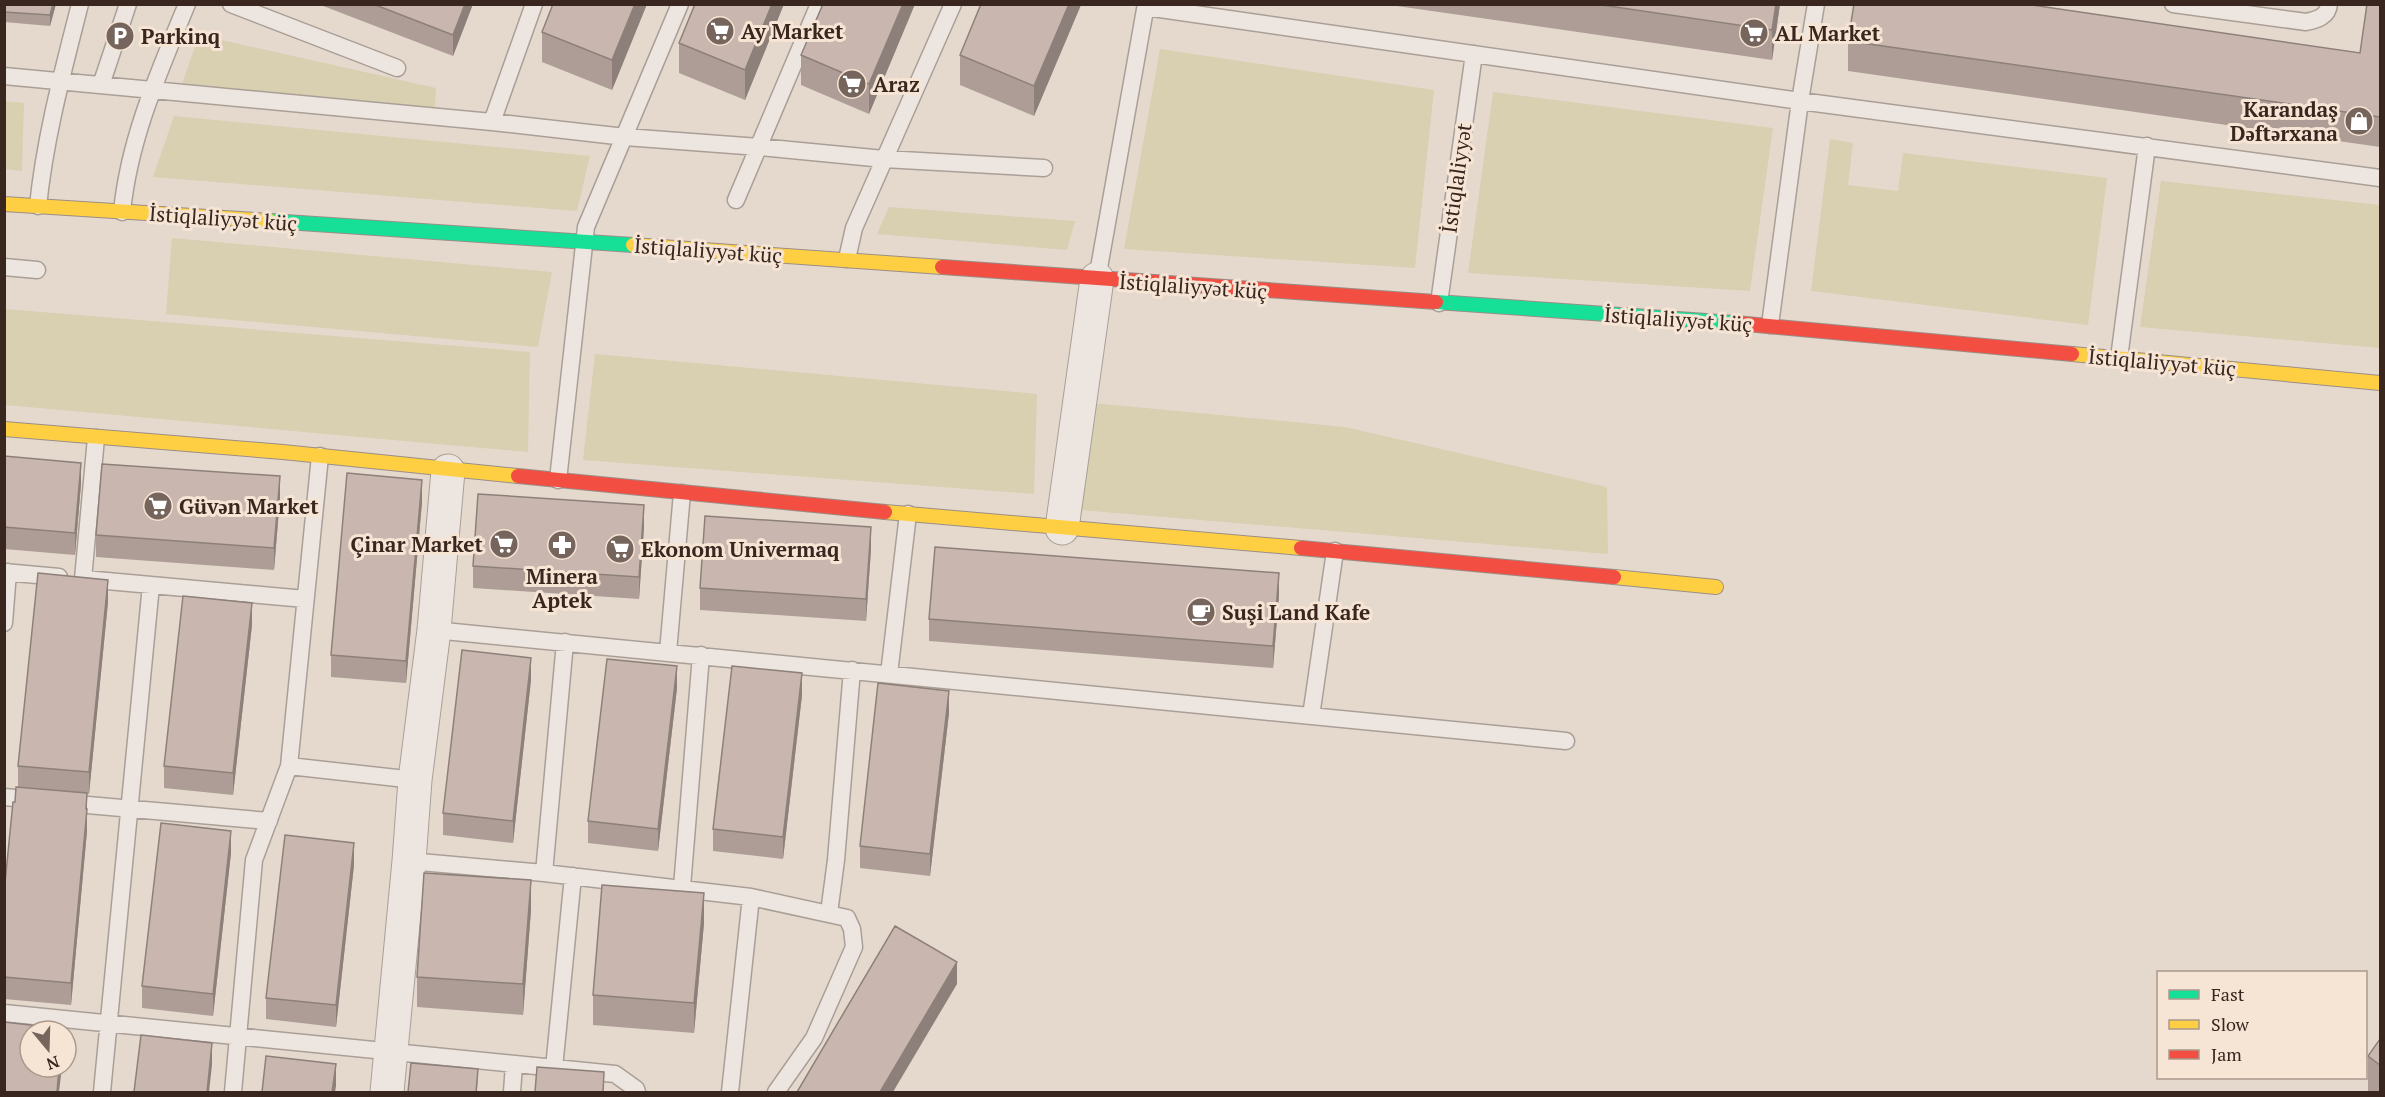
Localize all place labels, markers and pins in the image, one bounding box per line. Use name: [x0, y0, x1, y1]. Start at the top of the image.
supermarket icon: Ay Market: [704, 15, 736, 47]
place label: Ay Market: [741, 17, 844, 45]
supermarket icon: AL Market: [1738, 17, 1770, 49]
place label: AL Market: [1775, 19, 1881, 47]
parking icon: Parkinq: [104, 20, 136, 52]
place label: Parkinq: [141, 22, 221, 50]
supermarket icon: Araz: [836, 68, 868, 100]
place label: Araz: [873, 70, 920, 98]
place label: Karandaş Dəftərxana: [2230, 95, 2338, 147]
shop icon: Karandaş Dəftərxana: [2343, 105, 2375, 137]
supermarket icon: Güvən Market: [142, 490, 174, 522]
place label: Güvən Market: [179, 492, 319, 520]
supermarket icon: Çinar Market: [488, 528, 520, 560]
pharmacy icon: Minera Aptek: [546, 529, 578, 561]
place label: Çinar Market: [351, 530, 484, 558]
supermarket icon: Ekonom Univermaq: [604, 533, 636, 565]
place label: Ekonom Univermaq: [641, 535, 840, 563]
place label: Minera Aptek: [526, 562, 598, 614]
cafe icon: Suşi Land Kafe: [1185, 596, 1217, 628]
place label: Suşi Land Kafe: [1222, 598, 1370, 626]

